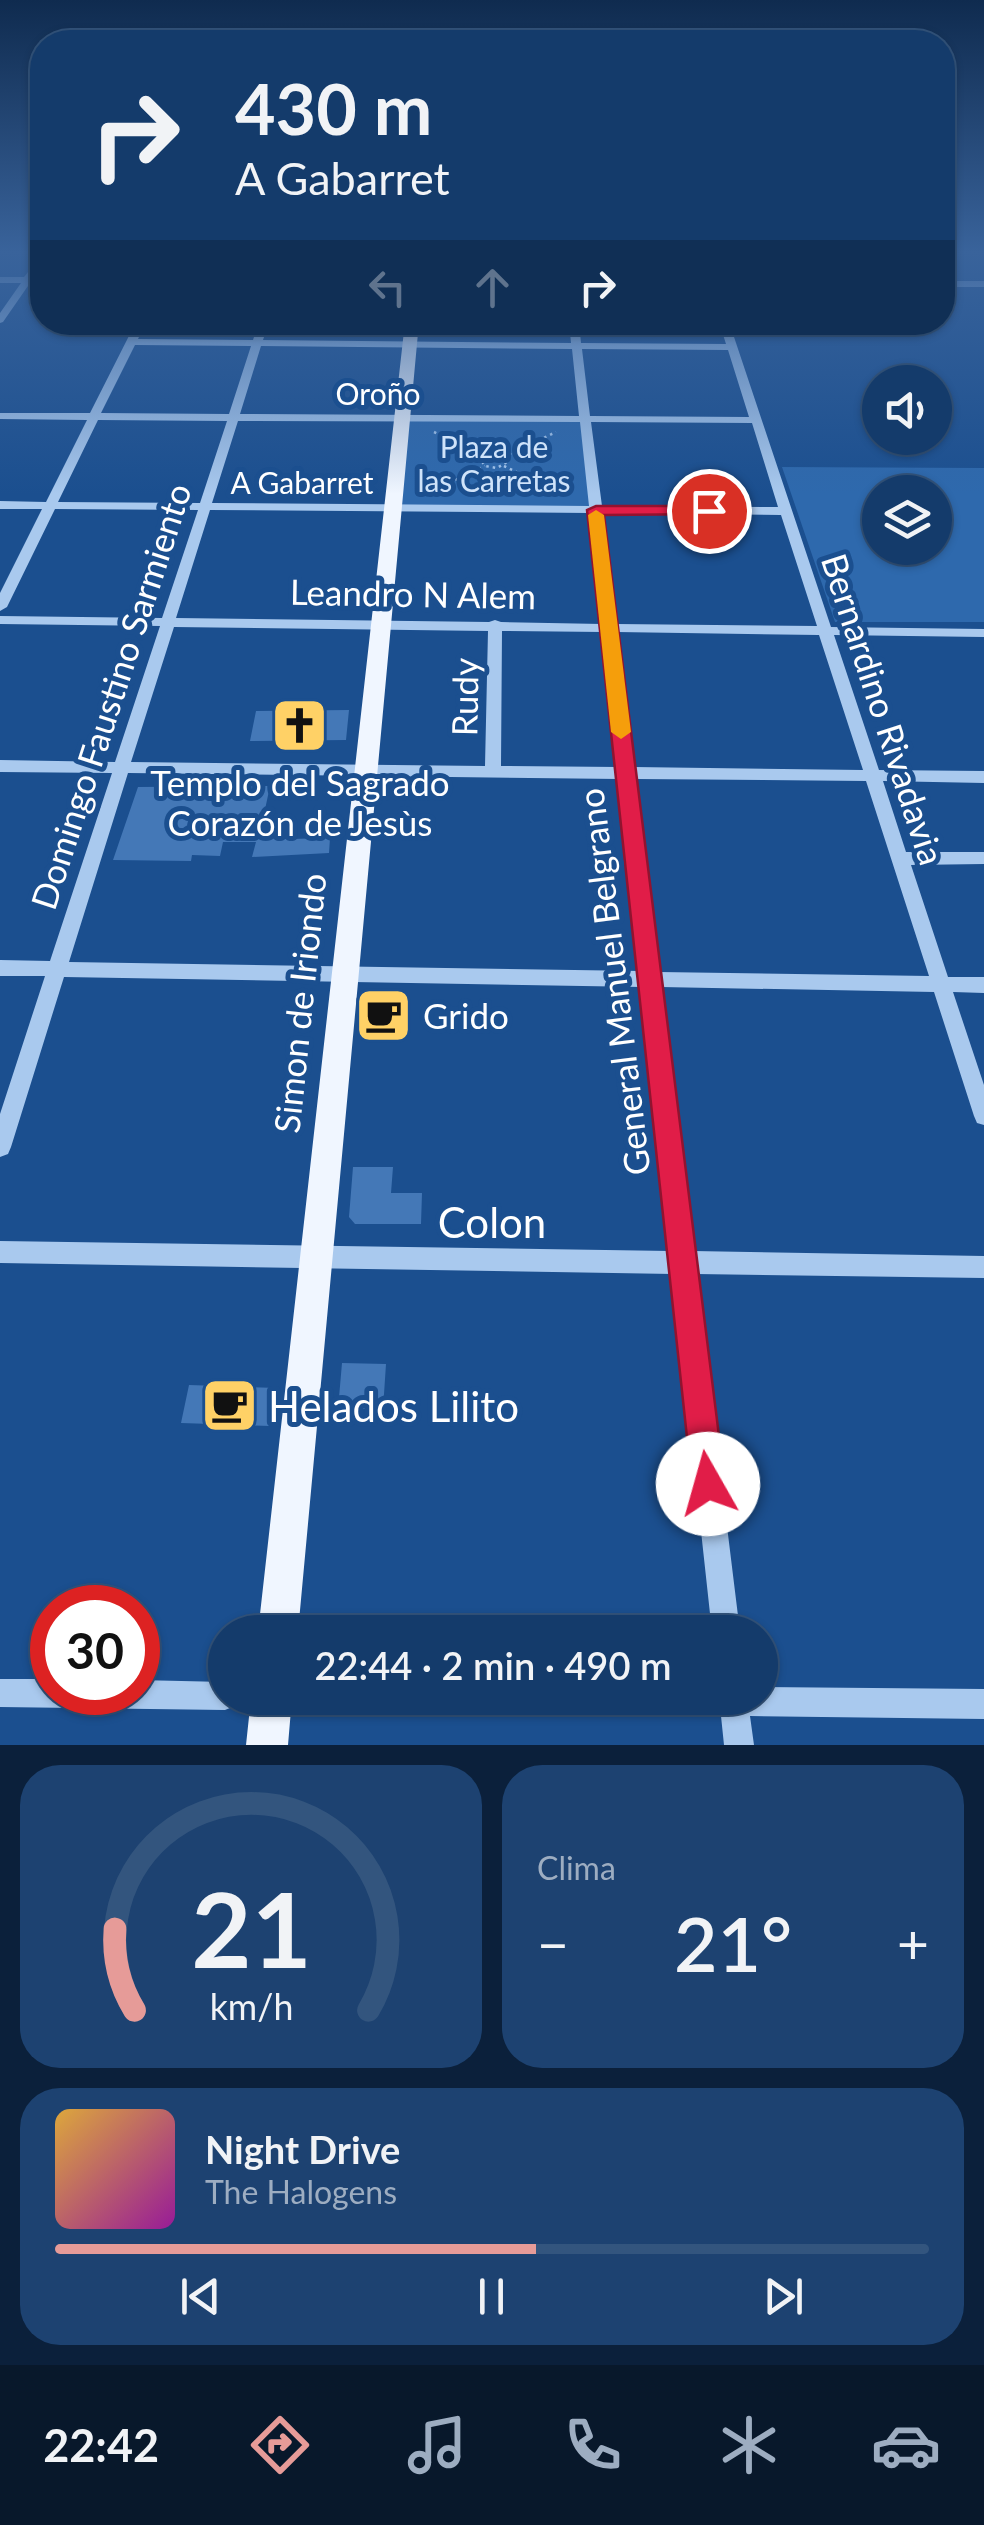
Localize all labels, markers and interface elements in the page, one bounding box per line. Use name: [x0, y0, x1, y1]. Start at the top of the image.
text: 430 m: [235, 66, 432, 150]
icon: right: [70, 70, 200, 200]
text: A Gabarret: [235, 151, 450, 205]
icon: left: [360, 260, 415, 315]
icon: ahead: [465, 260, 520, 315]
icon: right: [570, 260, 625, 315]
map controls: [862, 365, 952, 565]
button: sound: [862, 365, 952, 455]
street label: Oroño: [336, 375, 420, 411]
park label: Plaza de las Carretas: [417, 428, 571, 498]
street label: A Gabarret: [230, 464, 374, 500]
pin: [667, 469, 752, 554]
button: layers: [862, 475, 952, 565]
street label: Domingo Faustino Sarmiento: [21, 478, 199, 914]
icon: arrive: [682, 484, 737, 539]
street label: Bernardino Rivadavia: [814, 548, 954, 870]
street label: Leandro N Alem: [290, 570, 536, 616]
street label: Rudy: [442, 657, 486, 737]
church icon: Templo del Sagrado Corazón de Jesùs: [270, 696, 330, 756]
place label: Templo del Sagrado Corazón de Jesùs: [150, 761, 450, 843]
street label: General Manuel Belgrano: [568, 786, 658, 1178]
street label: Simon de Iriondo: [264, 871, 334, 1135]
cafe icon: Grido: [354, 985, 414, 1045]
place label: Grido: [423, 994, 509, 1036]
street label: Colon: [438, 1197, 546, 1247]
cafe icon: Helados Lilito: [199, 1376, 259, 1436]
place label: Helados Lilito: [268, 1381, 519, 1431]
position arrow: [656, 1432, 760, 1536]
speed limit sign: 30: [30, 1585, 160, 1715]
text: 22:44 · 2 min · 490 m: [315, 1642, 671, 1688]
text: Clima: [537, 1848, 616, 1887]
text: 21: [191, 1865, 311, 1990]
text: 21°: [674, 1898, 792, 1988]
text: −: [537, 1910, 569, 1976]
text: +: [897, 1910, 929, 1976]
text: km/h: [209, 1985, 293, 2028]
text: Night Drive: [205, 2126, 400, 2172]
text: The Halogens: [205, 2172, 397, 2211]
icon: previous: [173, 2269, 228, 2324]
icon: pause: [464, 2269, 519, 2324]
icon: next: [756, 2269, 811, 2324]
icon: directions: [245, 2410, 315, 2480]
icon: music: [402, 2410, 472, 2480]
icon: phone: [558, 2410, 628, 2480]
icon: climate: [714, 2410, 784, 2480]
icon: car: [871, 2410, 941, 2480]
text: 22:42: [43, 2418, 159, 2472]

